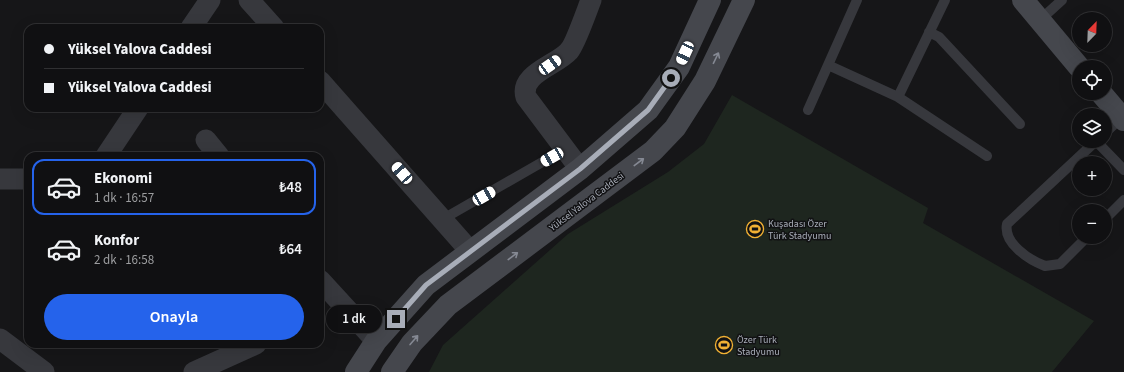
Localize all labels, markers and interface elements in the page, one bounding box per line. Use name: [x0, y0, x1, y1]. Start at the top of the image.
north arrow: [1072, 12, 1112, 52]
map controls: [1072, 12, 1112, 244]
text: Yüksel Yalova Caddesi: [68, 39, 212, 60]
car: [674, 40, 696, 66]
one-way arrow: [713, 52, 720, 64]
car: [537, 53, 563, 77]
button: locate: [1072, 60, 1112, 100]
route start: [662, 69, 680, 87]
text: Yüksel Yalova Caddesi: [68, 77, 212, 98]
button: layers: [1072, 108, 1112, 148]
car: [539, 146, 565, 168]
button: +: [1072, 156, 1112, 196]
one-way arrow: [634, 157, 645, 166]
car: [390, 160, 414, 186]
text: Ekonomi: [94, 168, 152, 189]
icon: car: [46, 169, 82, 205]
street label: Yüksel Yalova Caddesi: [545, 169, 627, 235]
text: ₺48: [279, 177, 302, 198]
car: [471, 185, 497, 207]
text: 1 dk · 16:57: [94, 189, 154, 207]
button: −: [1072, 204, 1112, 244]
place label: Kuşadası Özer Türk Stadyumu: [768, 217, 831, 243]
sports icon: Kuşadası Özer Türk Stadyumu: [745, 219, 765, 239]
text: Konfor: [94, 230, 139, 251]
icon: car: [46, 231, 82, 267]
text: ₺64: [279, 239, 302, 260]
text: 2 dk · 16:58: [94, 251, 154, 269]
one-way arrow: [507, 252, 518, 260]
button: Onayla: [44, 294, 304, 340]
callout: 1 dk: [326, 305, 382, 333]
text: 1 dk: [342, 310, 366, 328]
route end: [387, 310, 405, 328]
place label: Özer Türk Stadyumu: [737, 333, 780, 359]
one-way arrow: [410, 335, 419, 346]
sports icon: Özer Türk Stadyumu: [714, 335, 734, 355]

